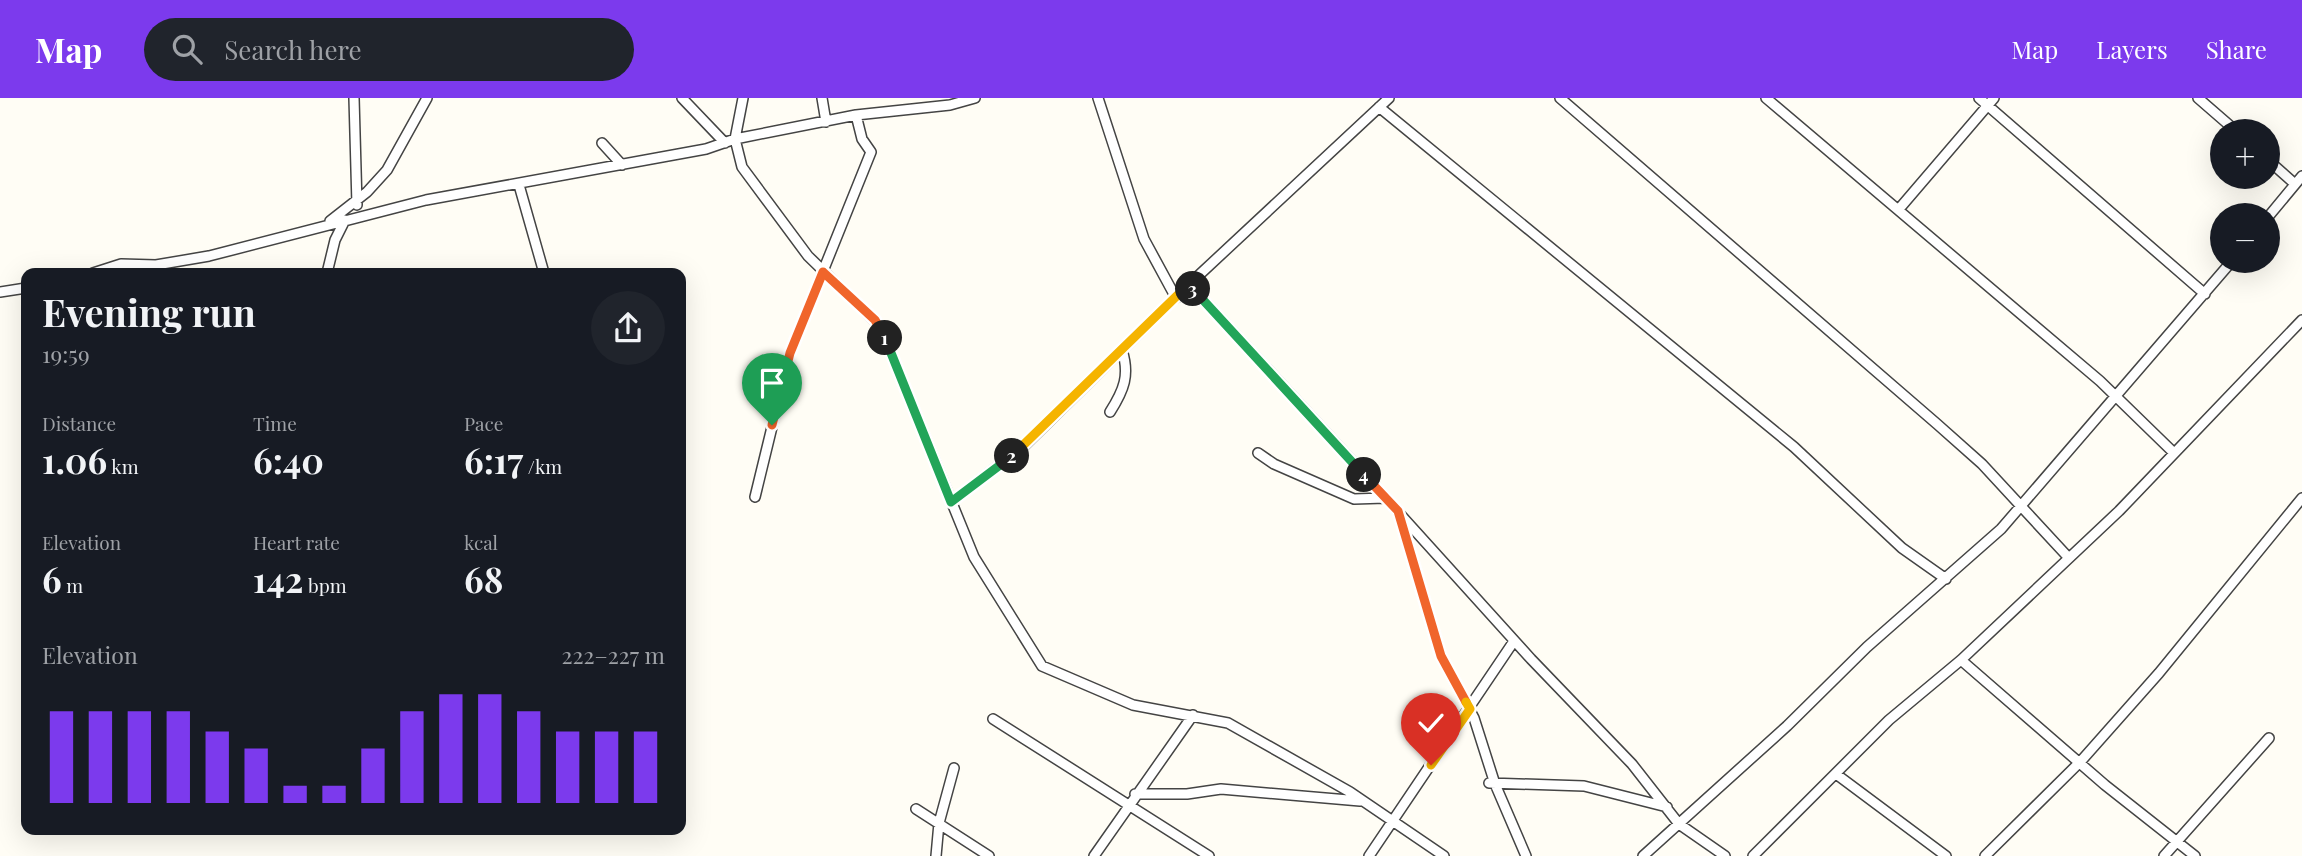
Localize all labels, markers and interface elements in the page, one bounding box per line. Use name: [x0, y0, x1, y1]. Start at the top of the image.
search box: [144, 18, 634, 81]
text: Map: [35, 27, 102, 71]
icon: search: [168, 30, 206, 68]
text: Search here: [224, 32, 362, 67]
text: Map: [2012, 33, 2058, 65]
text: Layers: [2096, 33, 2168, 65]
text: Share: [2206, 33, 2267, 65]
map controls: [2210, 119, 2280, 273]
button: +: [2210, 119, 2280, 189]
button: −: [2210, 203, 2280, 273]
pin: 3: [1176, 272, 1210, 306]
text: 3: [1188, 275, 1197, 301]
text: Evening run: [42, 286, 256, 337]
button: share: [591, 291, 665, 365]
pin: 1: [868, 320, 903, 356]
text: 1: [881, 324, 888, 350]
text: 19:59: [42, 338, 90, 369]
pin: [742, 353, 802, 425]
icon: arrive: [753, 364, 791, 402]
text: Distance: [42, 410, 116, 436]
text: Time: [253, 410, 297, 436]
text: Pace: [464, 410, 503, 436]
text: 1.06: [42, 436, 107, 483]
text: 6:40: [253, 436, 324, 483]
text: 6:17: [464, 436, 523, 483]
pin: 2: [995, 438, 1030, 474]
text: 2: [1007, 442, 1016, 468]
text: km: [107, 453, 139, 479]
text: /km: [523, 453, 562, 479]
pin: 4: [1346, 458, 1382, 492]
text: 4: [1358, 461, 1369, 487]
text: Elevation: [42, 529, 121, 555]
text: Heart rate: [253, 529, 340, 555]
text: kcal: [464, 529, 498, 555]
text: 6: [42, 555, 62, 602]
text: 142: [253, 555, 303, 602]
text: 68: [464, 555, 503, 602]
text: m: [62, 572, 83, 598]
text: bpm: [303, 572, 347, 598]
text: Elevation: [42, 639, 138, 670]
text: 222–227 m: [562, 639, 665, 670]
pin: [1401, 693, 1461, 765]
icon: check: [1412, 704, 1450, 742]

